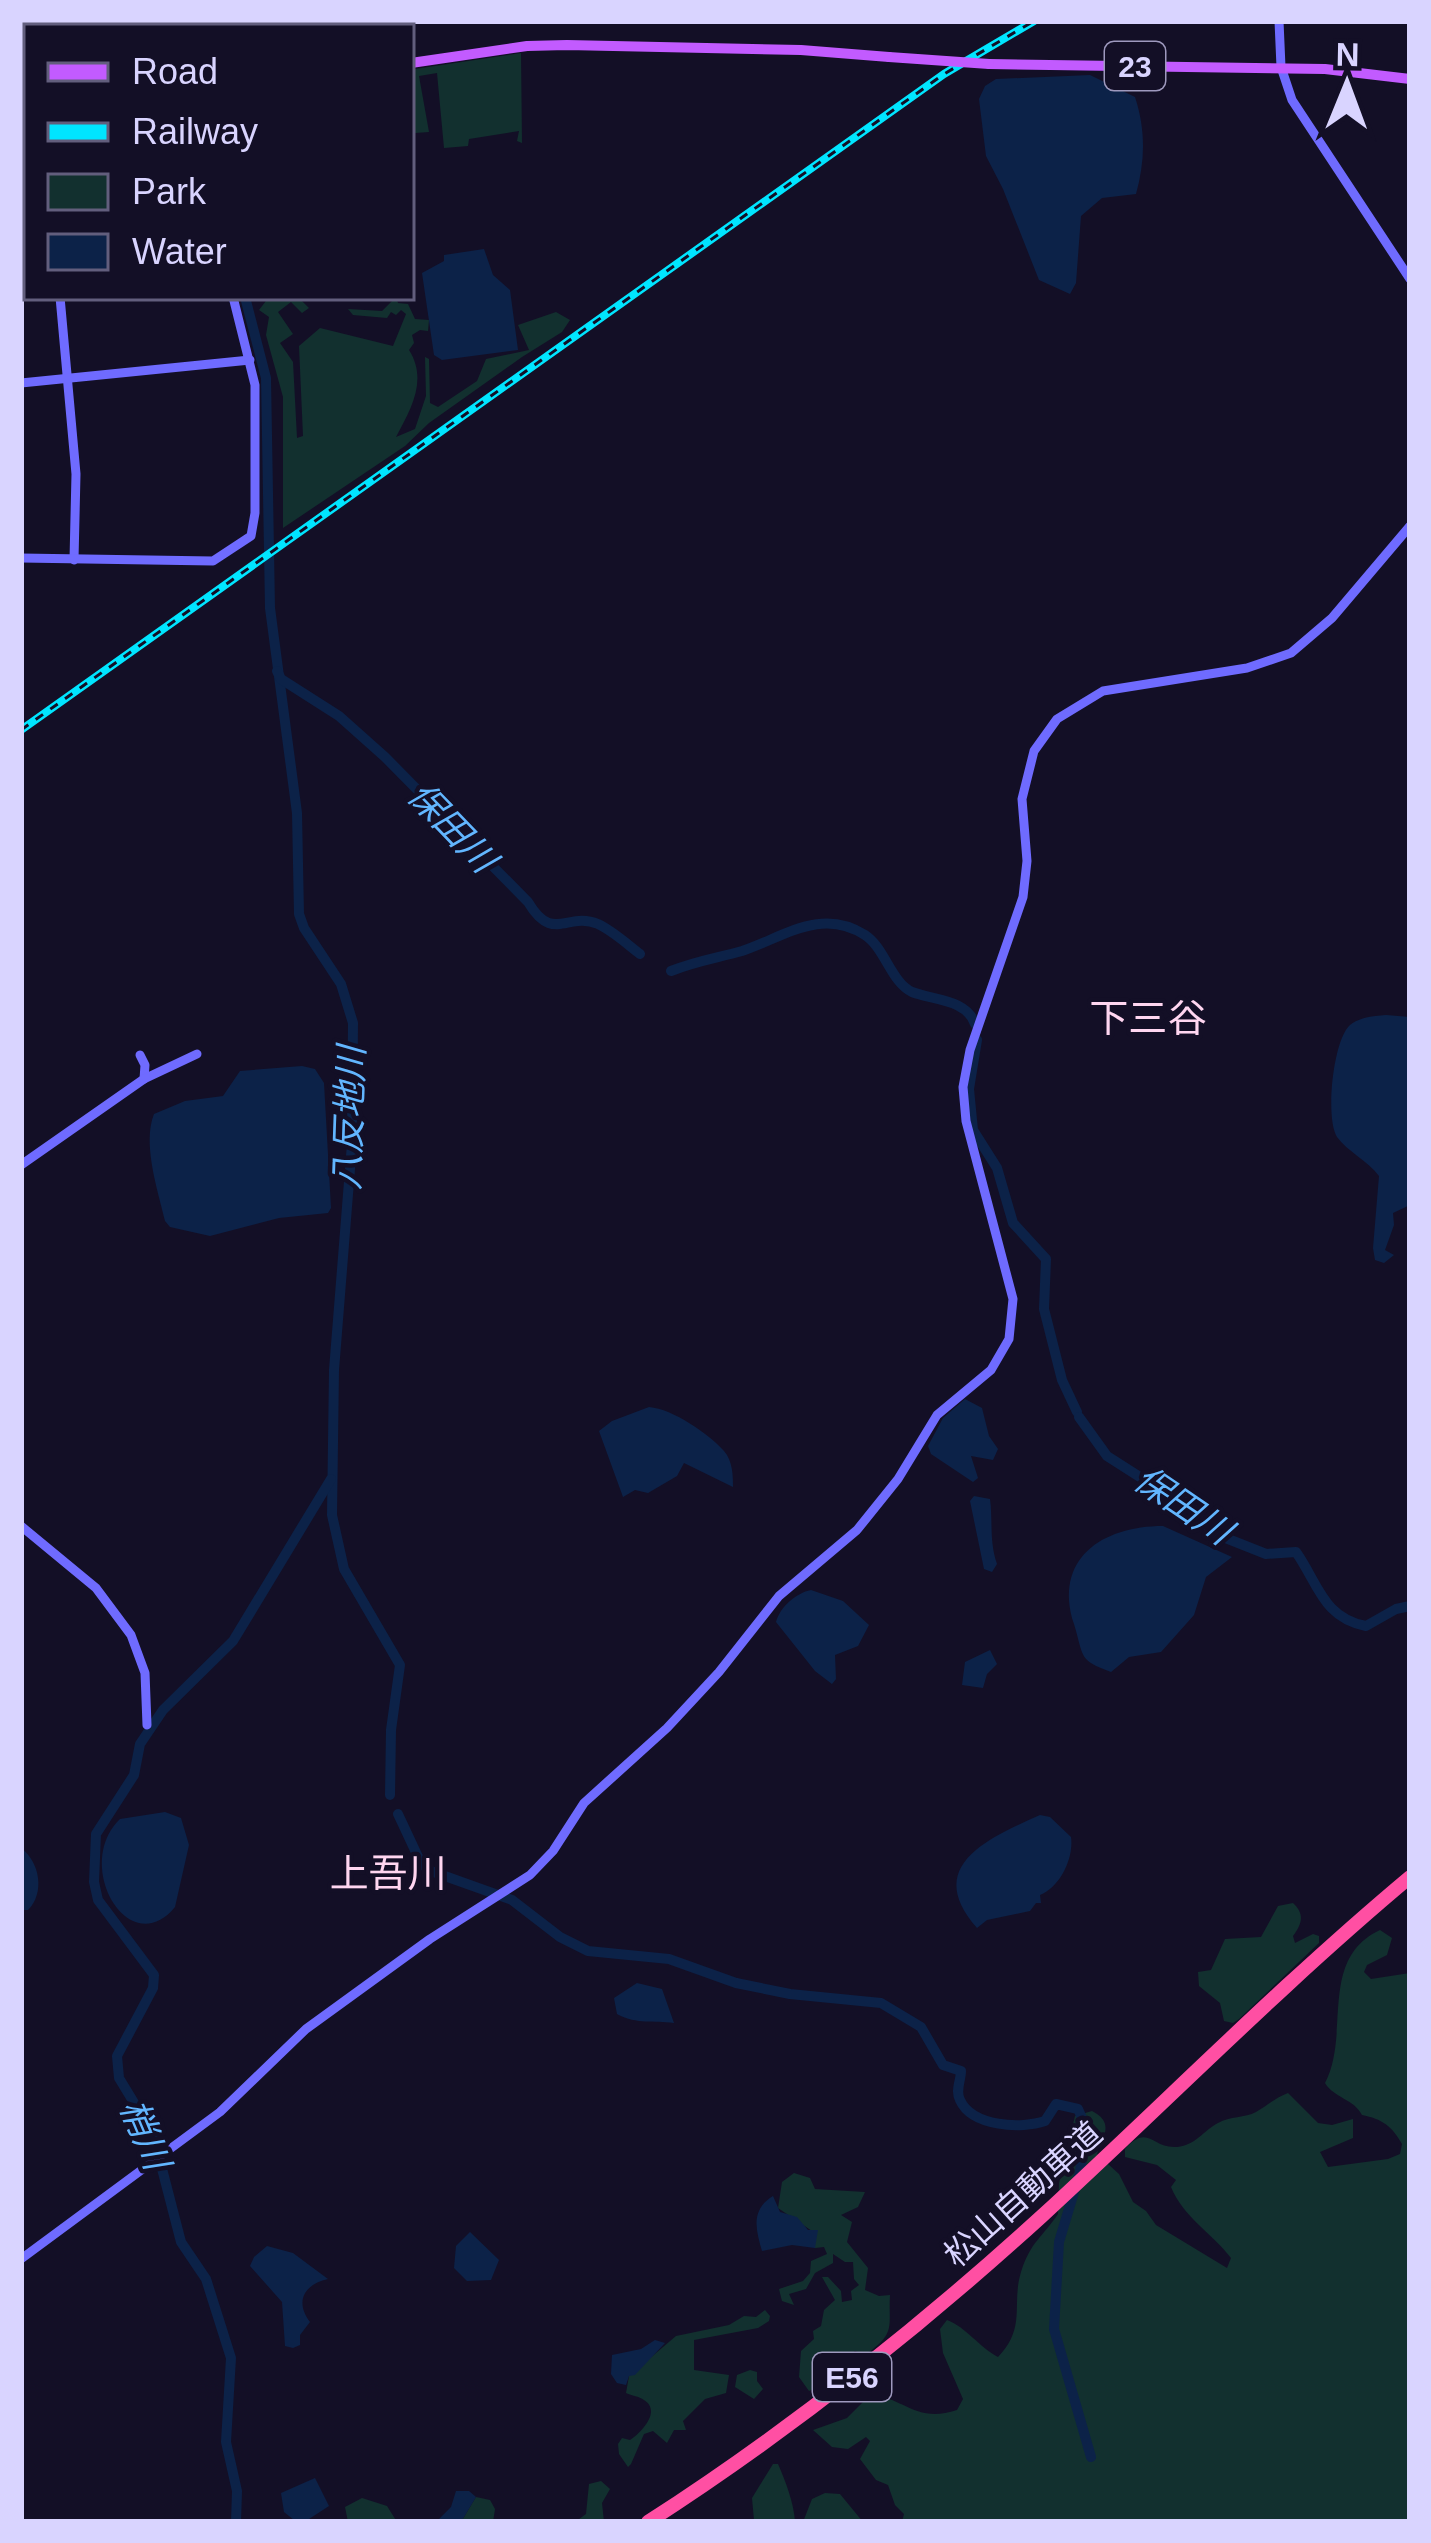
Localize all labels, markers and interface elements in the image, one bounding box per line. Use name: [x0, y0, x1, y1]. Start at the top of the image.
legend: [24, 24, 414, 300]
north arrow: [1287, 24, 1407, 144]
text: N: [1335, 36, 1360, 73]
road number: 23: [1105, 42, 1165, 90]
text: Road: [132, 51, 218, 92]
text: Railway: [132, 111, 258, 152]
text: Park: [132, 171, 207, 212]
text: Water: [132, 231, 227, 272]
water label: 保田川: [400, 774, 507, 883]
district label: 下三谷: [1089, 997, 1207, 1040]
water label: 八反地川: [326, 1041, 372, 1191]
water label: 保田川: [1127, 1458, 1243, 1554]
district label: 上吾川: [329, 1852, 447, 1895]
water label: 梢川: [112, 2093, 179, 2179]
street label: 松山自動車道: [937, 2114, 1109, 2274]
road number: E56: [813, 2353, 891, 2401]

